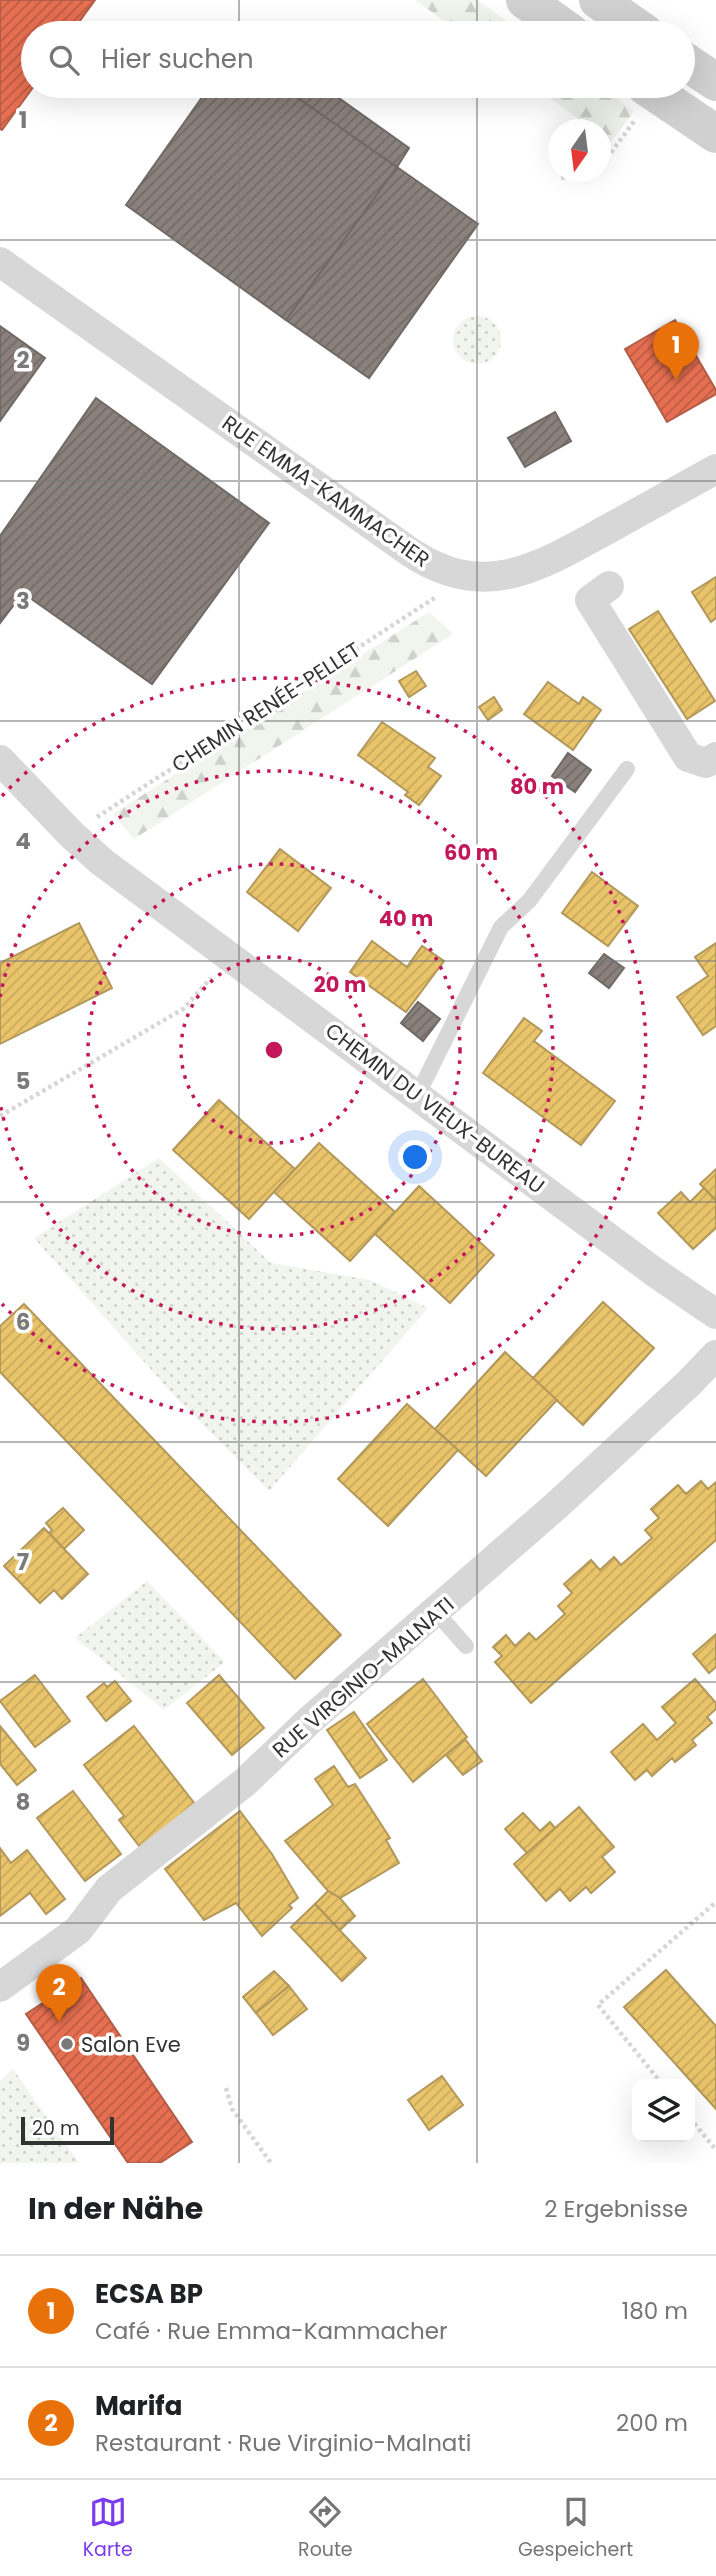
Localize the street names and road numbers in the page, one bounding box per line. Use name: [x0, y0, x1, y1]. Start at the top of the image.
street label: RUE EMMA-KAMMACHER: [216, 408, 436, 574]
street label: CHEMIN RENÉE-PELLET: [166, 635, 366, 779]
street label: CHEMIN DU VIEUX-BUREAU: [319, 1016, 551, 1200]
street label: RUE VIRGINIO-MALNATI: [266, 1590, 460, 1764]

